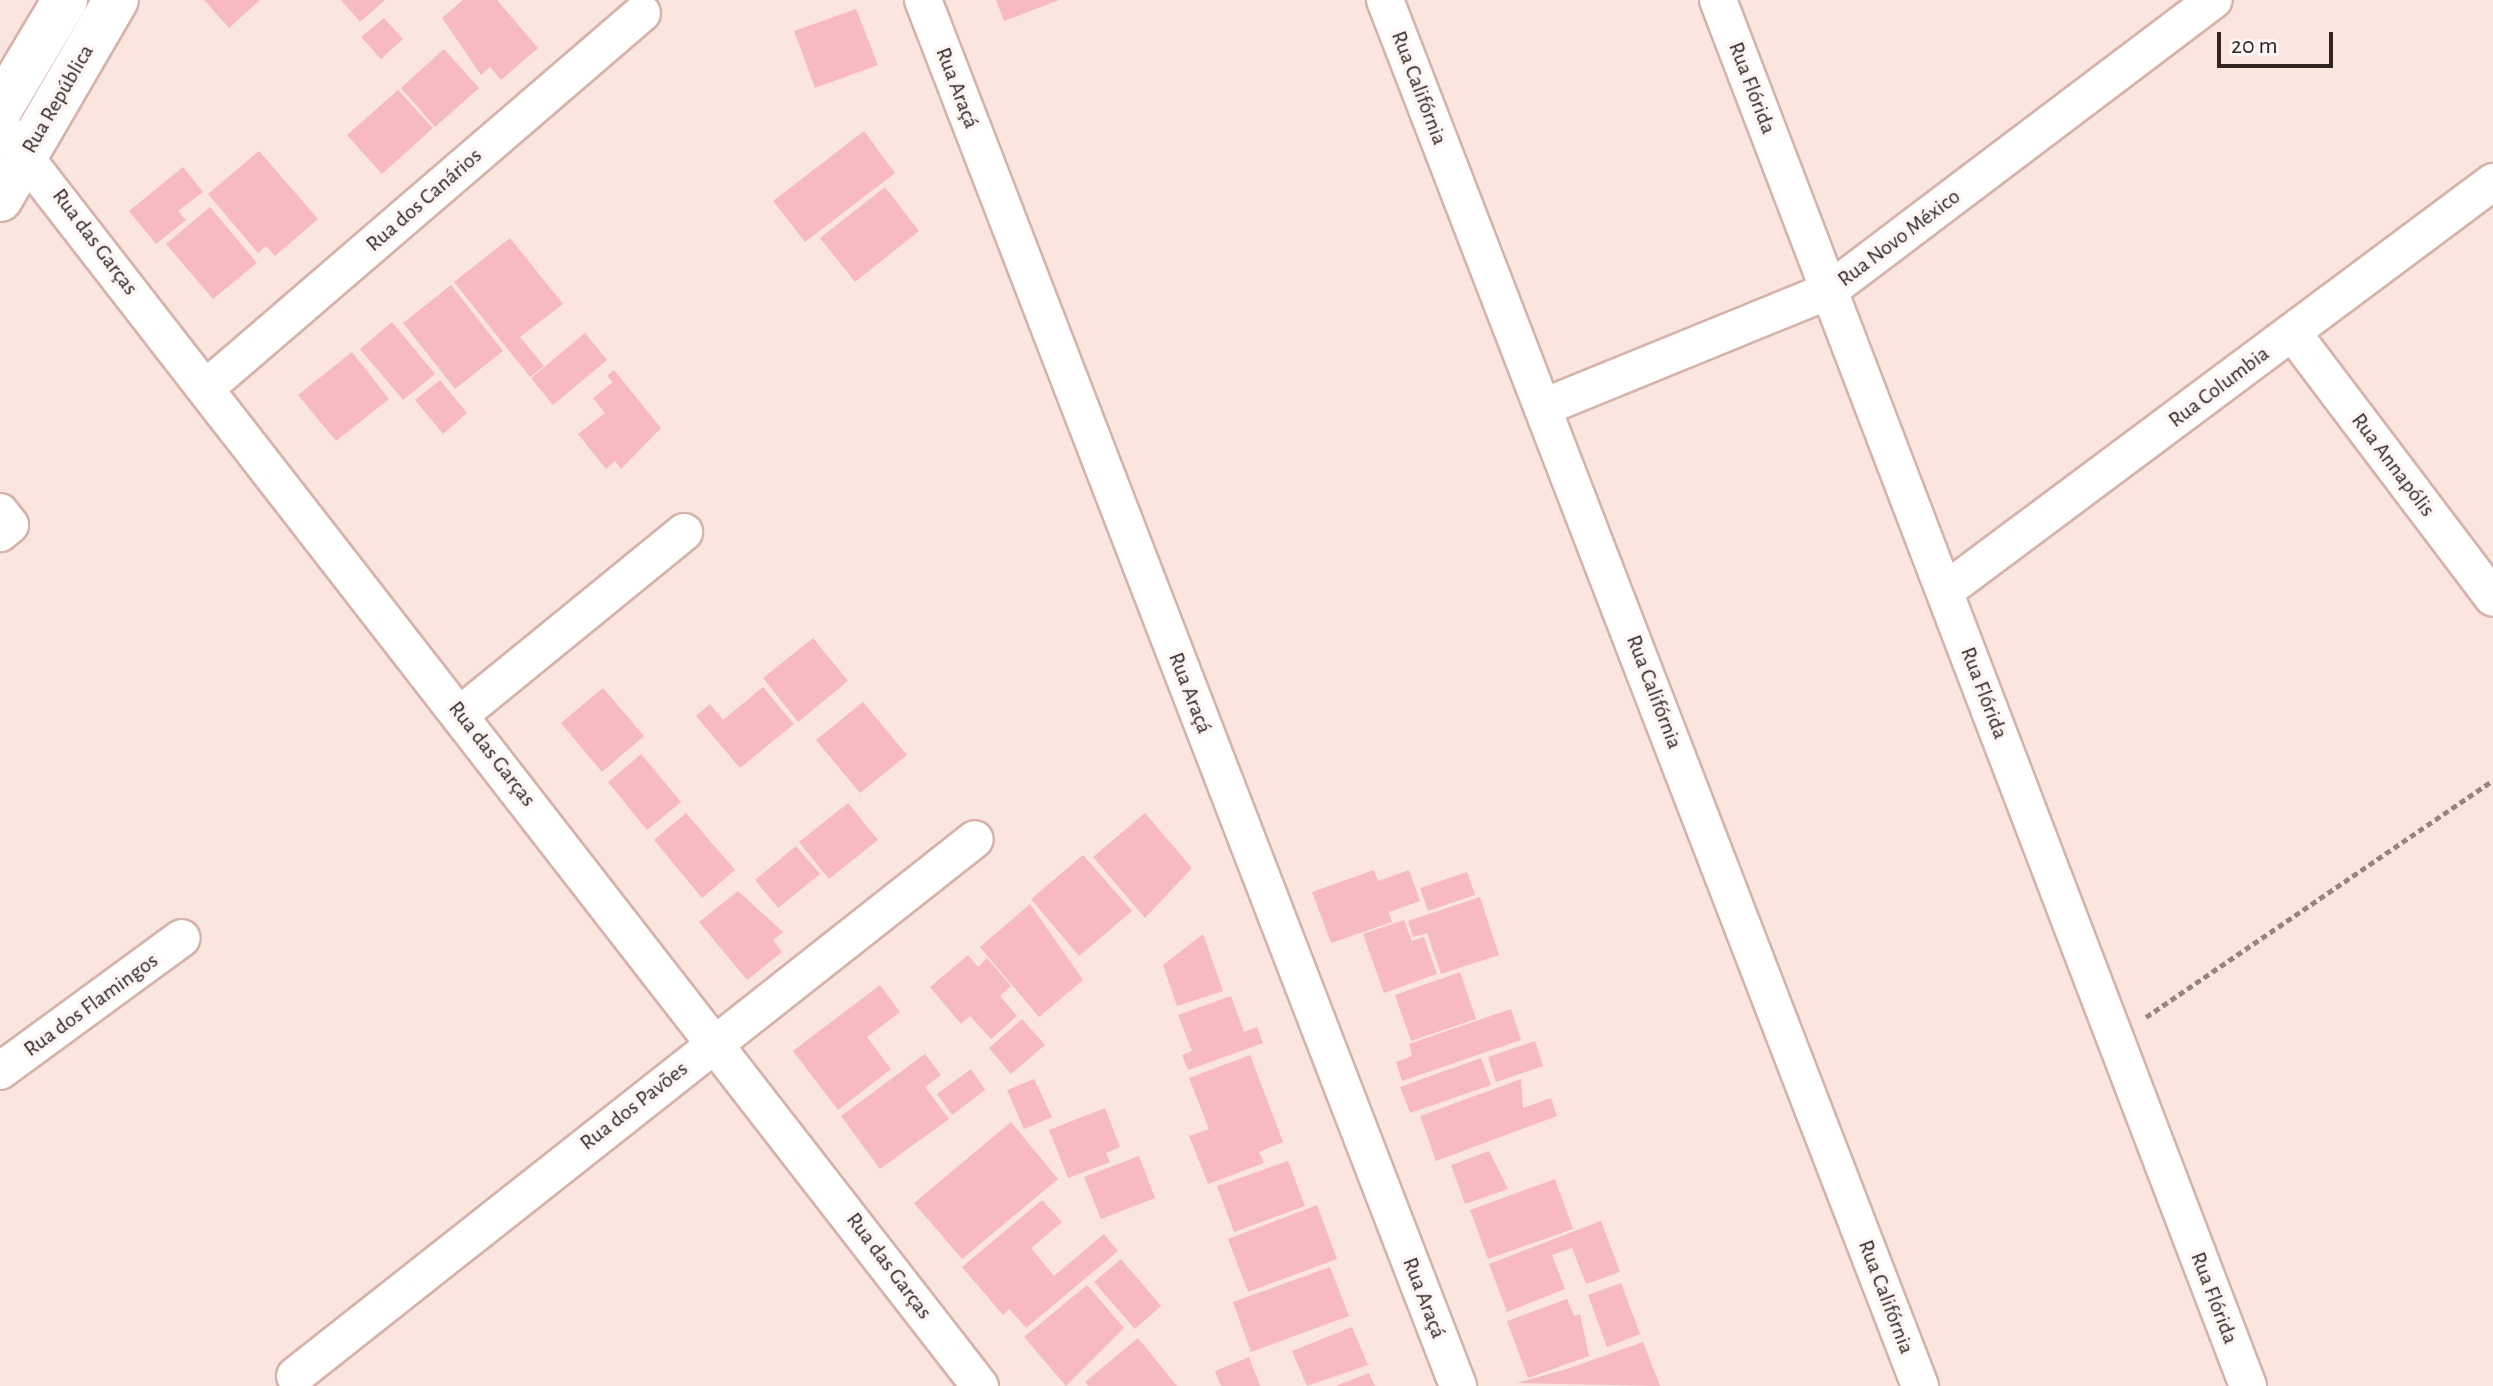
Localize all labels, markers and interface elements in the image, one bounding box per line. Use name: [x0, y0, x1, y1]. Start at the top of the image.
scale bar: [2221, 16, 2337, 66]
street label: Rua Califórnia: [1385, 27, 1453, 149]
text: 20 m: [2231, 34, 2278, 58]
street label: Rua Flórida: [1722, 38, 1782, 138]
street label: Rua República: [16, 40, 100, 158]
street label: Rua Araçá: [929, 44, 985, 132]
street label: Rua dos Canários: [361, 143, 487, 257]
street label: Rua das Garças: [46, 183, 144, 301]
street label: Rua Novo México: [1833, 183, 1965, 293]
street label: Rua Columbia: [2163, 341, 2275, 433]
street label: Rua Annapólis: [2345, 408, 2441, 522]
street label: Rua Califórnia: [1620, 631, 1688, 753]
street label: Rua Flórida: [1954, 643, 2014, 743]
street label: Rua Araçá: [1162, 649, 1218, 737]
street label: Rua das Garças: [443, 696, 541, 812]
street label: Rua dos Flamingos: [19, 947, 163, 1063]
street label: Rua dos Pavões: [575, 1056, 693, 1156]
street label: Rua das Garças: [840, 1207, 938, 1325]
street label: Rua Califórnia: [1852, 1236, 1920, 1358]
street label: Rua Flórida: [2184, 1248, 2244, 1348]
street label: Rua Araçá: [1396, 1254, 1452, 1342]

